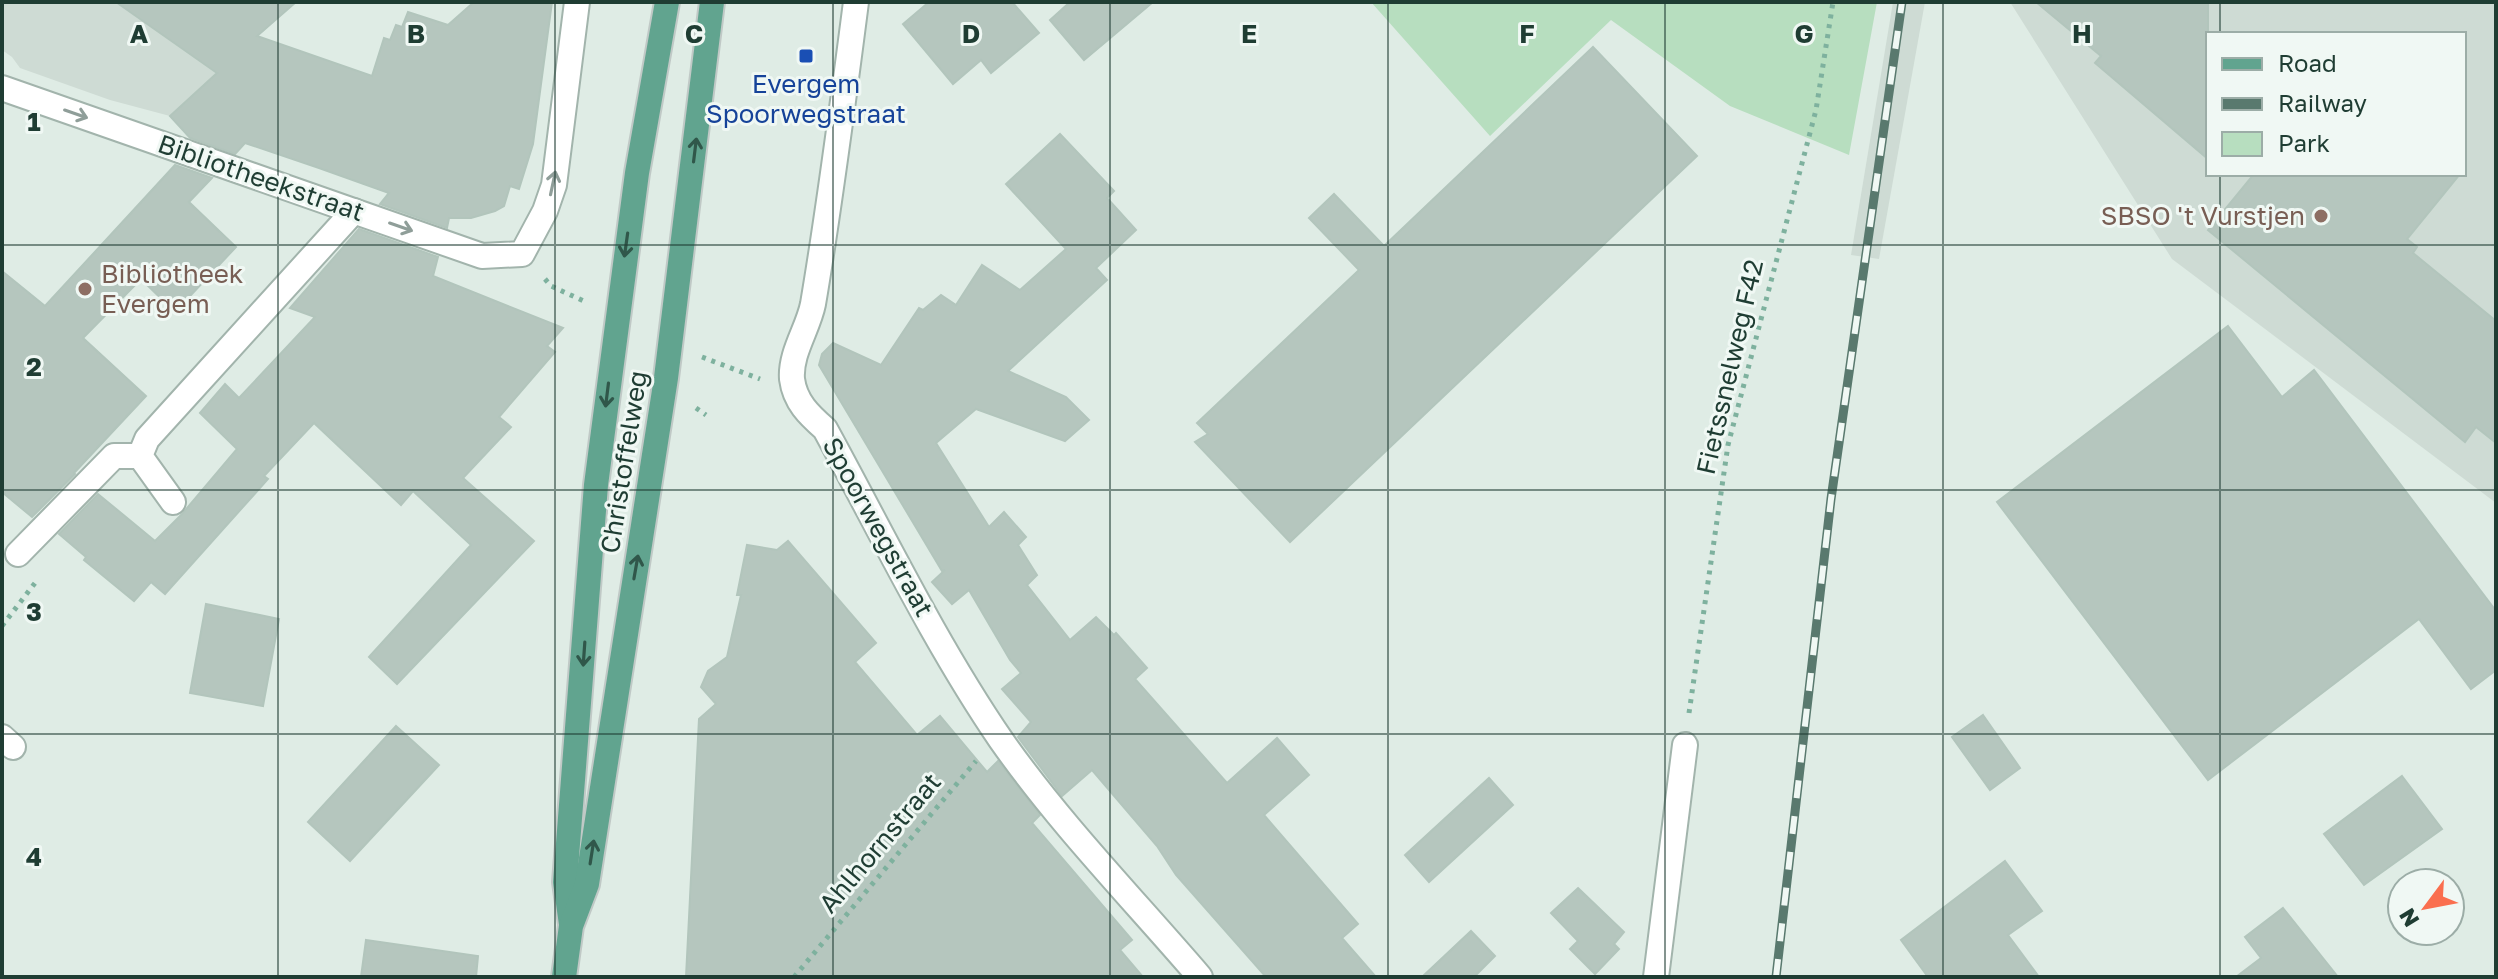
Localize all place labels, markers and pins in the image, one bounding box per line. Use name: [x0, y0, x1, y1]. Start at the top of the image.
marker: Evergem Spoorwegstraat: [797, 47, 815, 65]
place label: Evergem Spoorwegstraat: [706, 68, 906, 129]
place label: SBSO 't Vurstjen: [2101, 200, 2305, 231]
marker: SBSO 't Vurstjen: [2312, 207, 2330, 225]
place label: Bibliotheek Evergem: [101, 258, 244, 319]
marker: Bibliotheek Evergem: [76, 280, 94, 298]

